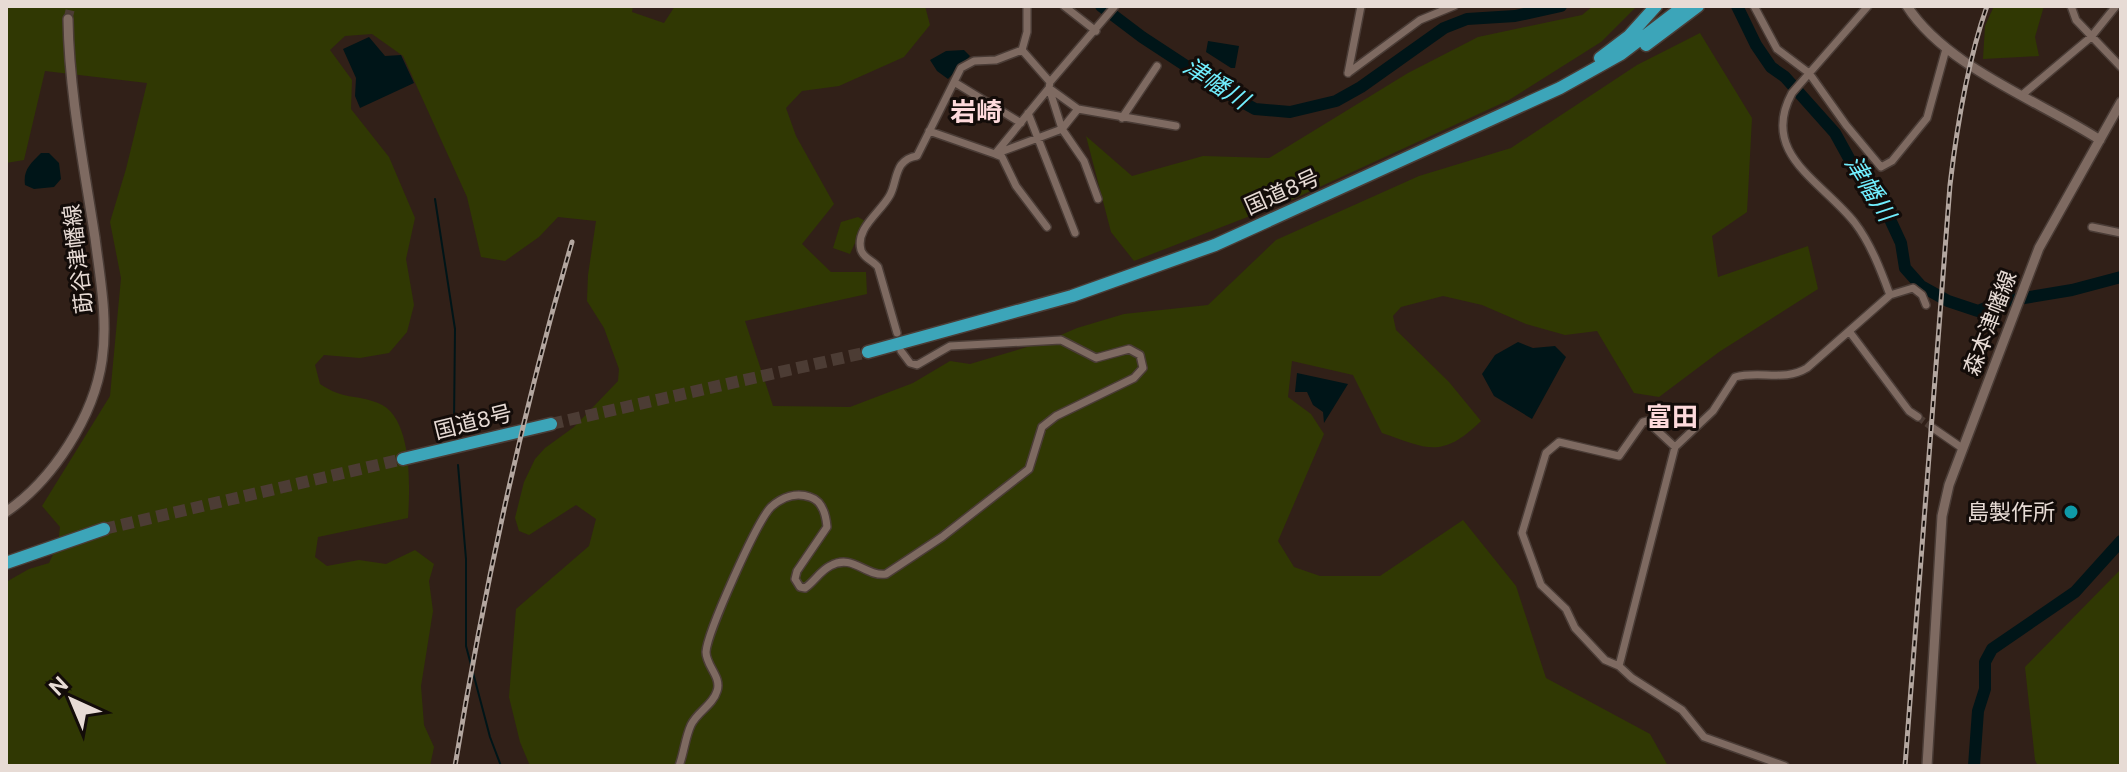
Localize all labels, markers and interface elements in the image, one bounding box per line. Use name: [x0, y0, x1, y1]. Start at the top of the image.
water label: 津幡川: [1177, 50, 1257, 117]
district label: 岩崎: [950, 95, 1002, 129]
water label: 津幡川: [1838, 149, 1904, 229]
street label: 国道8号: [1240, 163, 1324, 221]
street label: 莇谷津幡線: [57, 203, 99, 315]
street label: 森本津幡線: [1957, 266, 2023, 380]
street label: 国道8号: [431, 398, 515, 446]
district label: 富田: [1646, 400, 1698, 434]
place label: 島製作所: [1967, 498, 2055, 527]
marker: 島製作所: [2062, 503, 2080, 521]
north arrow: [32, 660, 112, 740]
text: N: [43, 670, 74, 702]

